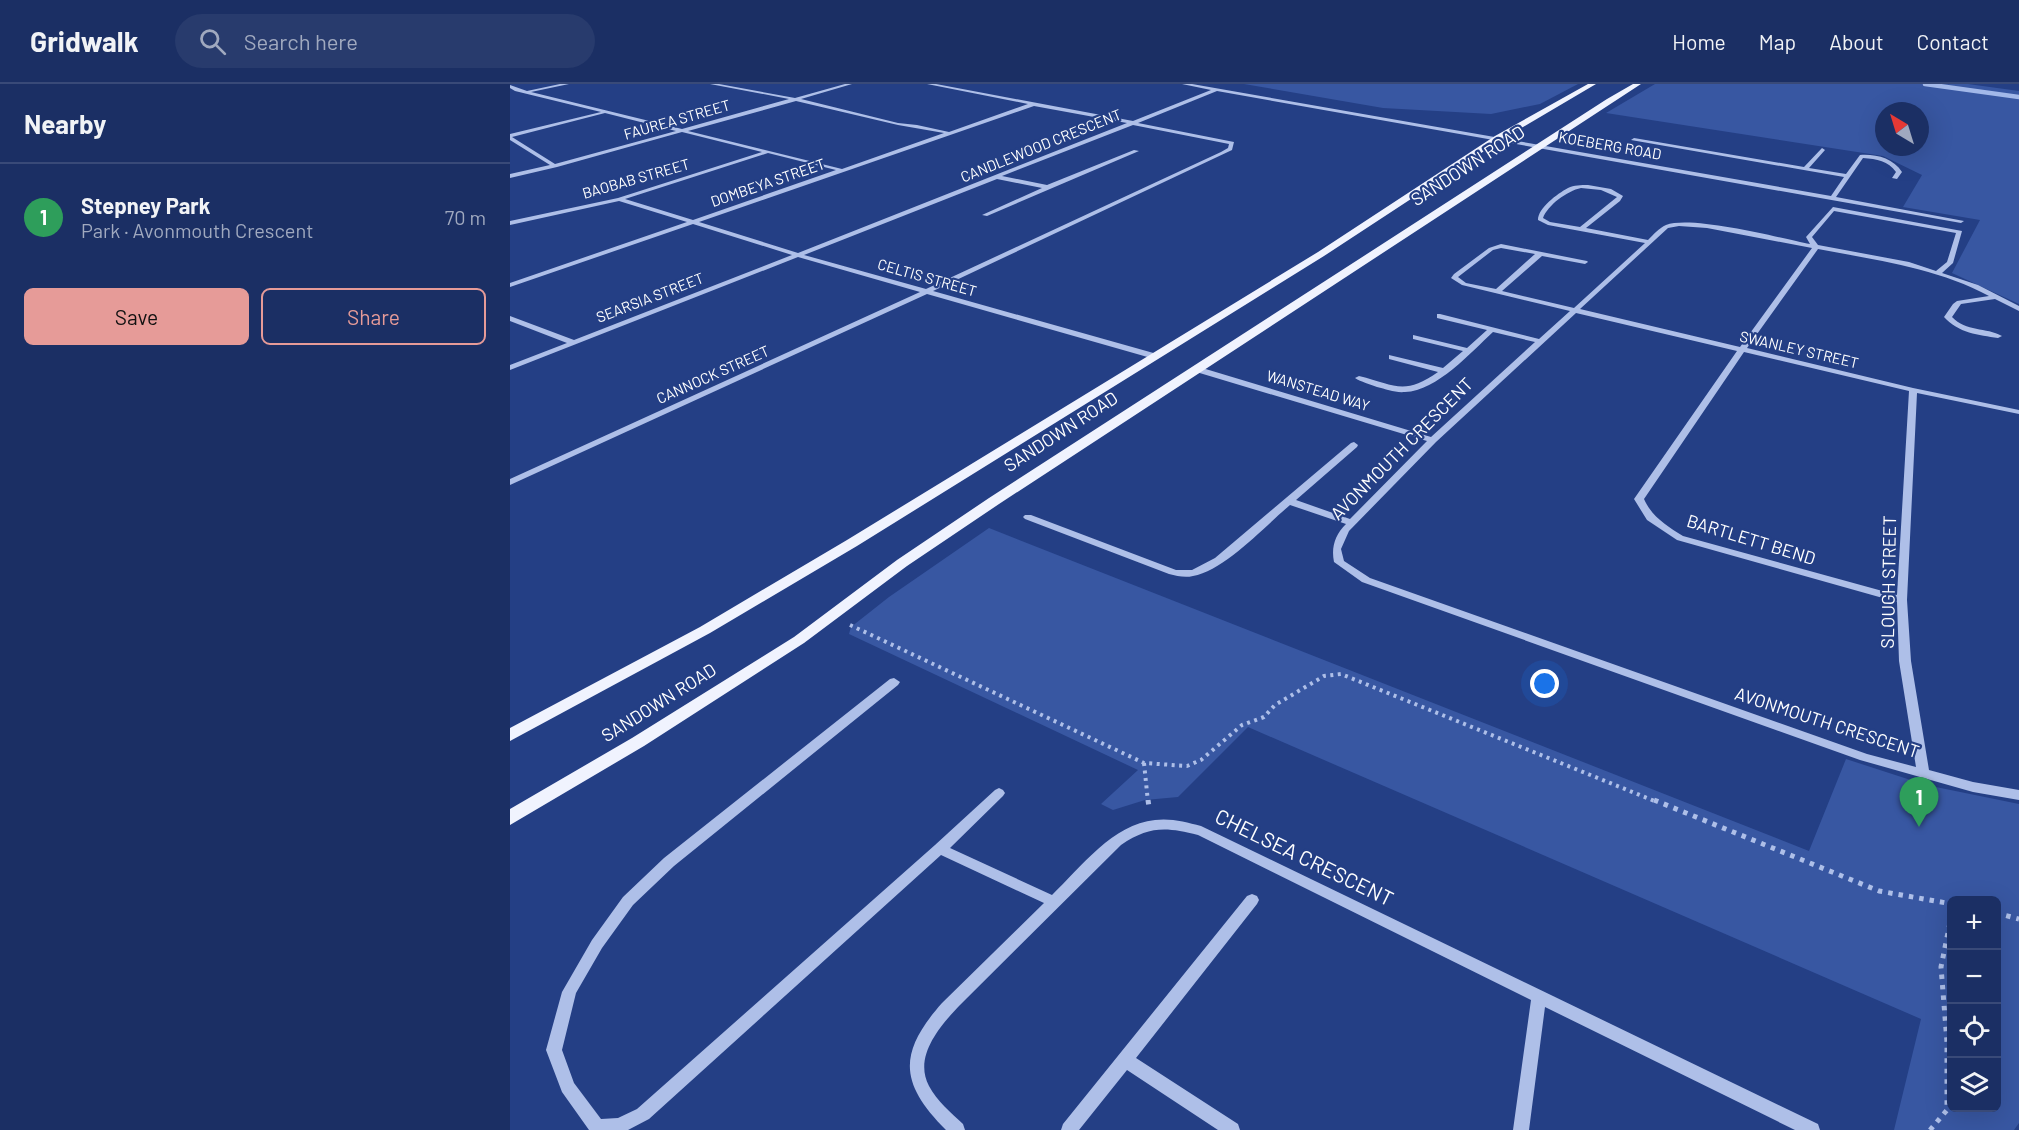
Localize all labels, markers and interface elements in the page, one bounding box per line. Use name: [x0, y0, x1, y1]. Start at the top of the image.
search box: [175, 14, 595, 68]
text: Gridwalk: [30, 24, 139, 58]
icon: search: [196, 25, 229, 58]
text: Search here: [244, 28, 358, 54]
text: Home: [1672, 29, 1726, 54]
text: Map: [1759, 29, 1796, 54]
text: About: [1829, 29, 1884, 54]
text: Contact: [1917, 29, 1989, 54]
street label: FAUREA STREET: [622, 95, 732, 143]
north arrow: [1875, 102, 1929, 156]
street label: CANDLEWOOD CRESCENT: [958, 105, 1124, 186]
text: Nearby: [24, 108, 106, 139]
street label: SANDOWN ROAD: [1406, 120, 1528, 210]
street label: KOEBERG ROAD: [1557, 127, 1663, 163]
street label: BAOBAB STREET: [580, 154, 691, 202]
street label: DOMBEYA STREET: [708, 154, 827, 210]
text: Stepney Park: [81, 192, 210, 218]
text: 1: [40, 205, 47, 229]
text: 70 m: [445, 205, 486, 229]
text: Park · Avonmouth Crescent: [81, 218, 313, 242]
street label: CELTIS STREET: [876, 254, 979, 300]
street label: SEARSIA STREET: [593, 268, 706, 326]
button: Save: [24, 288, 249, 345]
button: Share: [261, 288, 486, 345]
street label: SWANLEY STREET: [1738, 327, 1860, 371]
street label: CANNOCK STREET: [653, 341, 772, 407]
street label: WANSTEAD WAY: [1265, 366, 1372, 414]
street label: AVONMOUTH CRESCENT: [1325, 372, 1477, 524]
street label: SANDOWN ROAD: [999, 386, 1121, 476]
street label: BARTLETT BEND: [1684, 509, 1818, 569]
street label: SLOUGH STREET: [1876, 515, 1900, 649]
street label: SANDOWN ROAD: [597, 658, 720, 746]
your location: [1530, 669, 1559, 698]
street label: AVONMOUTH CRESCENT: [1732, 682, 1922, 762]
pin: 1: [1900, 778, 1938, 827]
street label: CHELSEA CRESCENT: [1211, 803, 1398, 911]
map controls: [1947, 896, 2001, 1112]
button: +: [1947, 896, 2001, 950]
button: −: [1947, 950, 2001, 1004]
button: locate: [1947, 1004, 2001, 1058]
button: layers: [1947, 1058, 2001, 1112]

